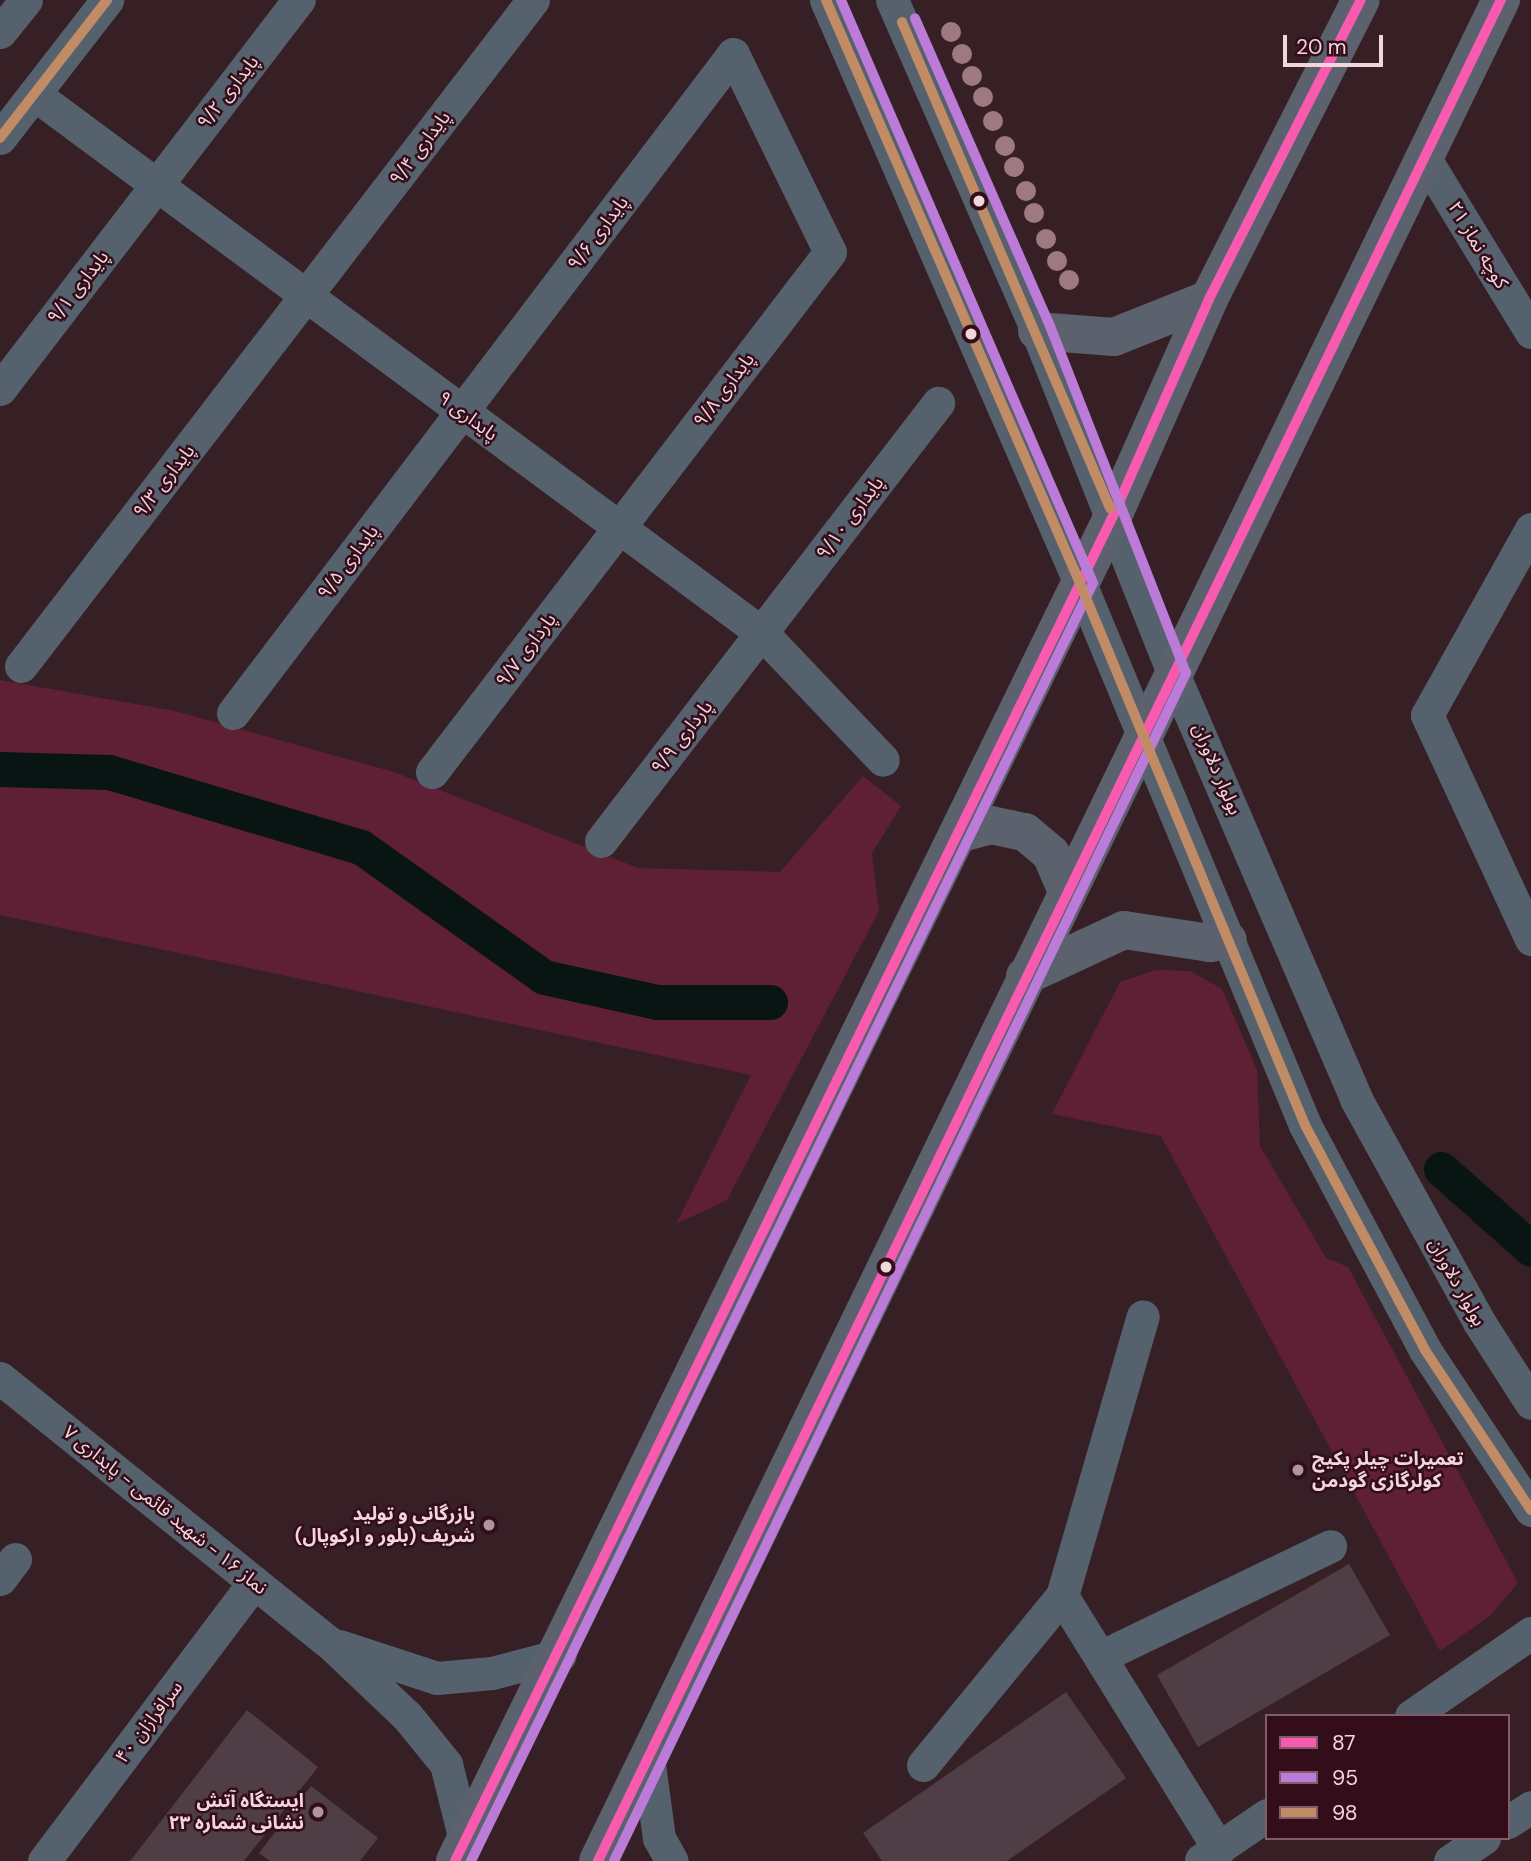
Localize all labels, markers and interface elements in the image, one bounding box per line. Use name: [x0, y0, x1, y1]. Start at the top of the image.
scale bar: [1286, 21, 1386, 65]
text: 20 m: [1296, 33, 1347, 61]
street label: پایداری ۹/۲: [192, 51, 264, 133]
street label: پایداری ۹/۴: [385, 106, 455, 190]
street label: پایداری ۹/۶: [563, 191, 633, 275]
unlabelled marker: [972, 194, 986, 208]
street label: کوچه نماز ۲۱: [1443, 197, 1513, 293]
street label: پایداری ۹/۱: [42, 246, 114, 328]
unlabelled marker: [964, 327, 978, 341]
street label: پایداری ۹/۸: [689, 348, 759, 432]
street label: پایداری ۹: [434, 386, 502, 446]
street label: پایداری ۹/۳: [128, 440, 200, 522]
street label: پایداری ۹/۱۰: [811, 472, 889, 564]
street label: پایداری ۹/۵: [313, 520, 383, 604]
street label: پارداری ۹/۷: [491, 608, 561, 692]
street label: پارداری ۹/۹: [646, 696, 718, 778]
street label: بولوار دلاوران: [1188, 720, 1246, 818]
street label: بولوار دلاوران: [1423, 1234, 1491, 1330]
unlabelled marker: [879, 1260, 893, 1274]
street label: نماز ۱۶ - شهید قائمی - پایداری ۷: [58, 1421, 272, 1599]
place label: تعمیرات چیلر پکیج کولرگازی گودمن: [1312, 1448, 1464, 1492]
marker: تعمیرات چیلر پکیج کولرگازی گودمن: [1290, 1462, 1306, 1478]
place label: بازرگانی و تولید شریف (بلور و ارکوپال): [295, 1503, 475, 1547]
marker: بازرگانی و تولید شریف (بلور و ارکوپال): [481, 1517, 497, 1533]
street label: سرافرازان ۴۰: [111, 1676, 187, 1768]
legend: [1265, 1714, 1510, 1840]
text: 87: [1332, 1729, 1355, 1757]
text: 95: [1332, 1764, 1358, 1792]
place label: ایستگاه آتش نشانی شماره ۲۳: [169, 1790, 304, 1834]
text: 98: [1332, 1799, 1358, 1827]
marker: ایستگاه آتش نشانی شماره ۲۳: [310, 1804, 326, 1820]

